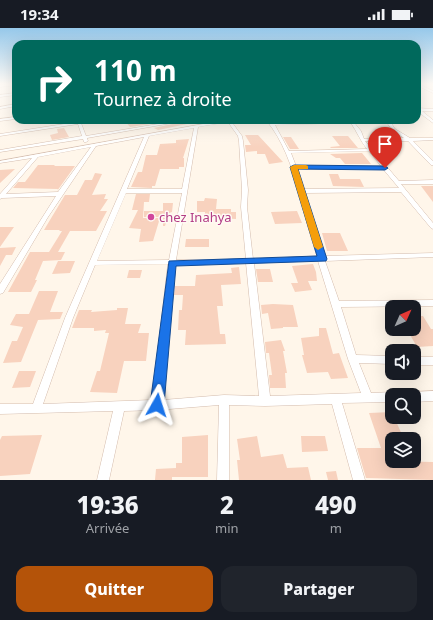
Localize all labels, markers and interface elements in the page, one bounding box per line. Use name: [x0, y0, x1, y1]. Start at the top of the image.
text: 19:34: [20, 4, 59, 24]
text: 110 m: [94, 51, 177, 89]
icon: right: [28, 56, 80, 108]
text: Tournez à droite: [94, 87, 232, 111]
pin: [368, 127, 402, 168]
icon: arrive: [374, 133, 396, 155]
place label: chez Inahya: [159, 208, 232, 226]
marker: chez Inahya: [146, 212, 156, 222]
north arrow: [385, 300, 421, 336]
map controls: [385, 300, 421, 468]
button: sound: [385, 344, 421, 380]
position arrow: [136, 384, 178, 426]
button: search: [385, 388, 421, 424]
button: layers: [385, 432, 421, 468]
text: 19:36: [76, 488, 139, 521]
text: 2: [220, 488, 234, 521]
text: 490: [315, 488, 357, 521]
text: Arrivée: [86, 519, 129, 537]
text: min: [215, 519, 239, 537]
text: m: [330, 519, 342, 537]
button: Quitter: [16, 566, 213, 612]
button: Partager: [221, 566, 417, 612]

